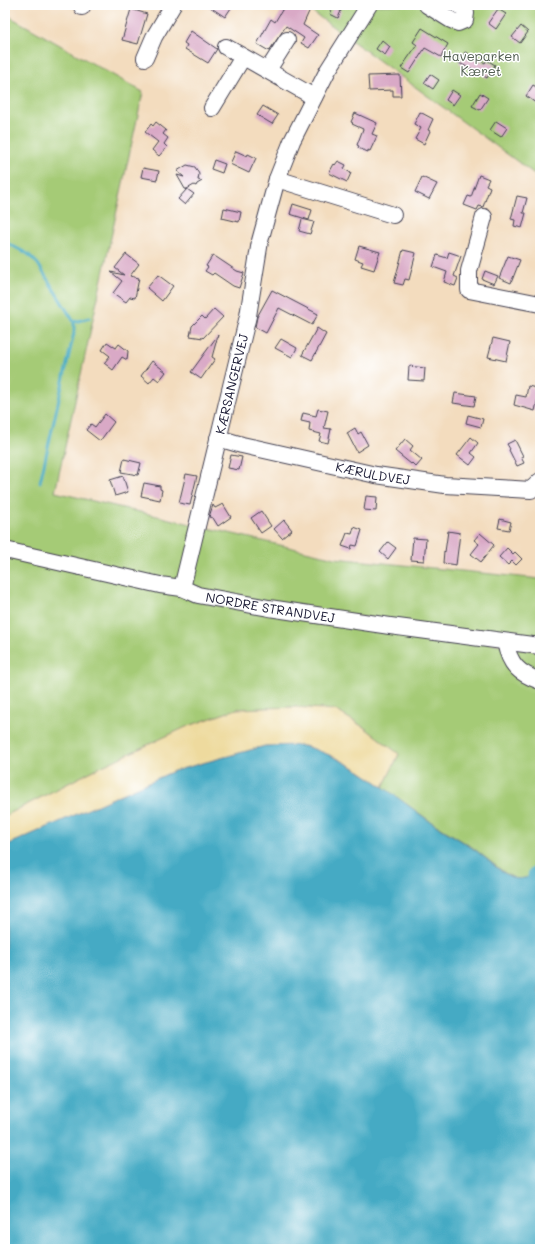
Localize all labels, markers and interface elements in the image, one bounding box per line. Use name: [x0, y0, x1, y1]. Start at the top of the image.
park label: Haveparken Kæret: [442, 47, 520, 79]
street label: KÆRSANGERVEJ: [211, 332, 251, 436]
street label: KÆRULDVEJ: [334, 457, 411, 488]
street label: NORDRE STRANDVEJ: [205, 588, 336, 626]

